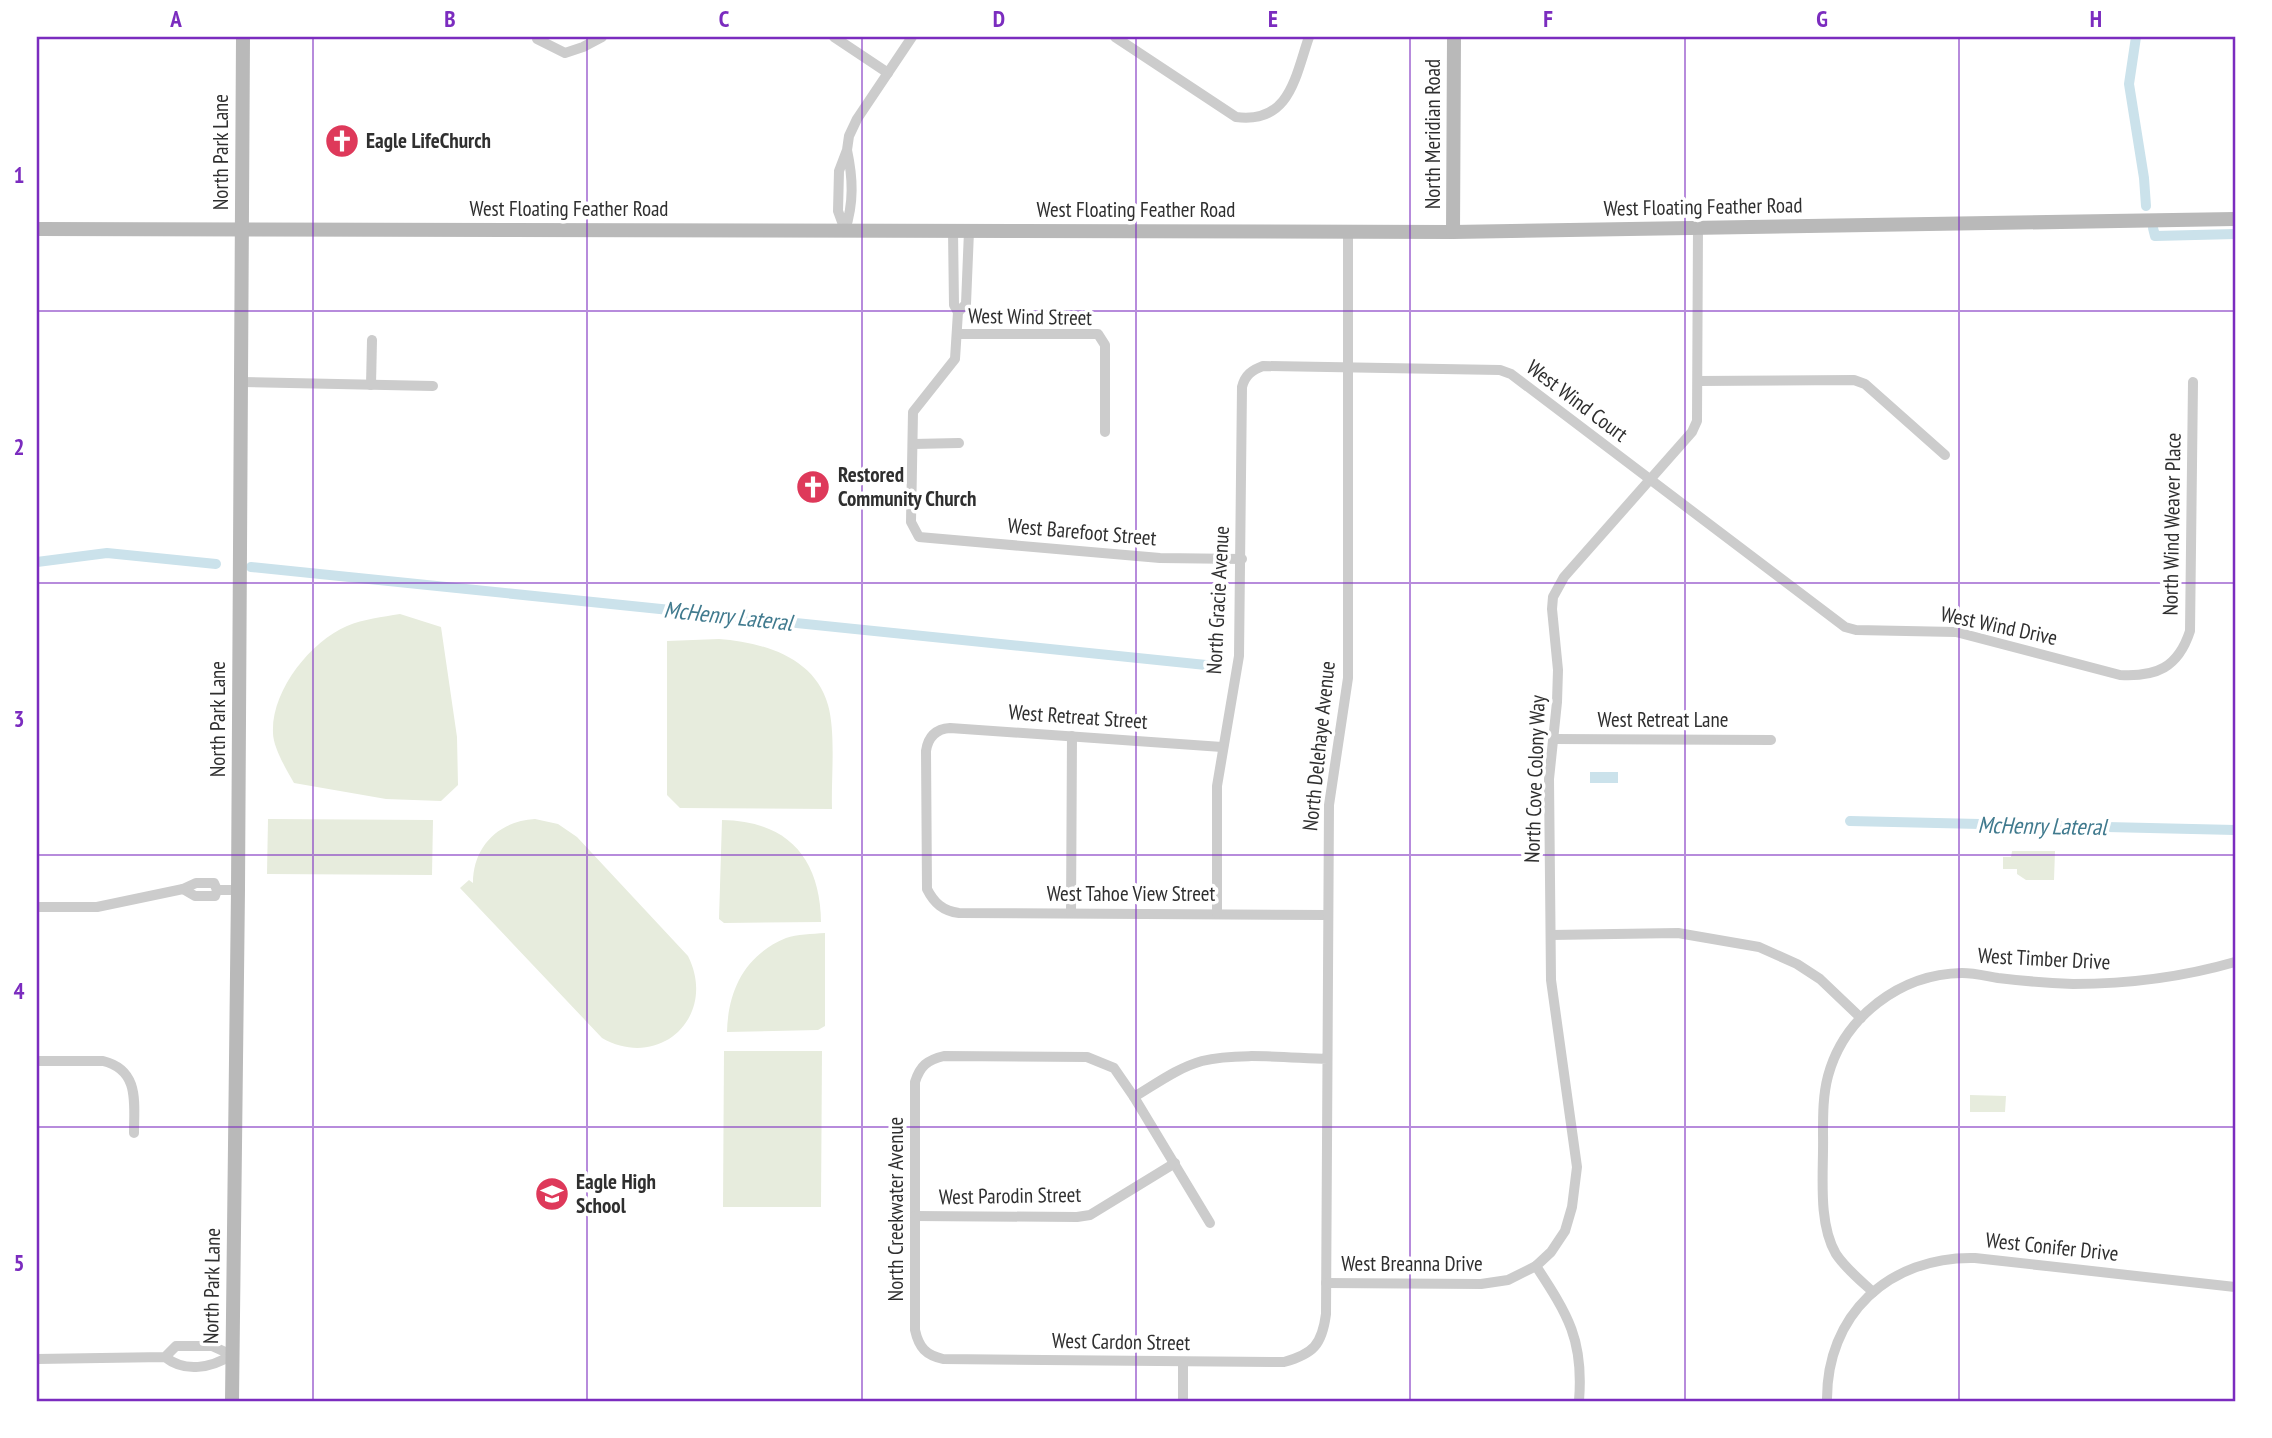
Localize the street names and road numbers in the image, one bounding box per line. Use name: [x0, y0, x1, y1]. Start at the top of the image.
street label: North Meridian Road: [1419, 59, 1446, 209]
street label: North Park Lane: [207, 94, 234, 210]
street label: West Floating Feather Road: [1603, 191, 1803, 222]
street label: West Floating Feather Road: [470, 195, 668, 222]
street label: West Floating Feather Road: [1037, 196, 1235, 223]
street label: West Wind Street: [968, 302, 1092, 331]
street label: West Wind Court: [1521, 354, 1633, 448]
street label: North Wind Weaver Place: [2156, 432, 2187, 616]
street label: West Barefoot Street: [1007, 512, 1158, 551]
street label: North Gracie Avenue: [1200, 525, 1235, 675]
street label: West Wind Drive: [1938, 600, 2060, 651]
street label: North Delehaye Avenue: [1296, 660, 1341, 832]
street label: North Park Lane: [204, 661, 231, 777]
street label: North Cove Colony Way: [1518, 695, 1551, 863]
street label: West Retreat Street: [1007, 698, 1149, 735]
street label: West Retreat Lane: [1598, 706, 1728, 733]
street label: West Tahoe View Street: [1047, 880, 1215, 907]
street label: West Timber Drive: [1977, 942, 2111, 975]
street label: North Creekwater Avenue: [882, 1117, 909, 1301]
street label: West Parodin Street: [939, 1181, 1082, 1210]
street label: West Conifer Drive: [1984, 1226, 2120, 1267]
street label: North Park Lane: [197, 1228, 226, 1344]
street label: West Breanna Drive: [1341, 1250, 1483, 1277]
street label: West Cardon Street: [1052, 1327, 1191, 1356]

